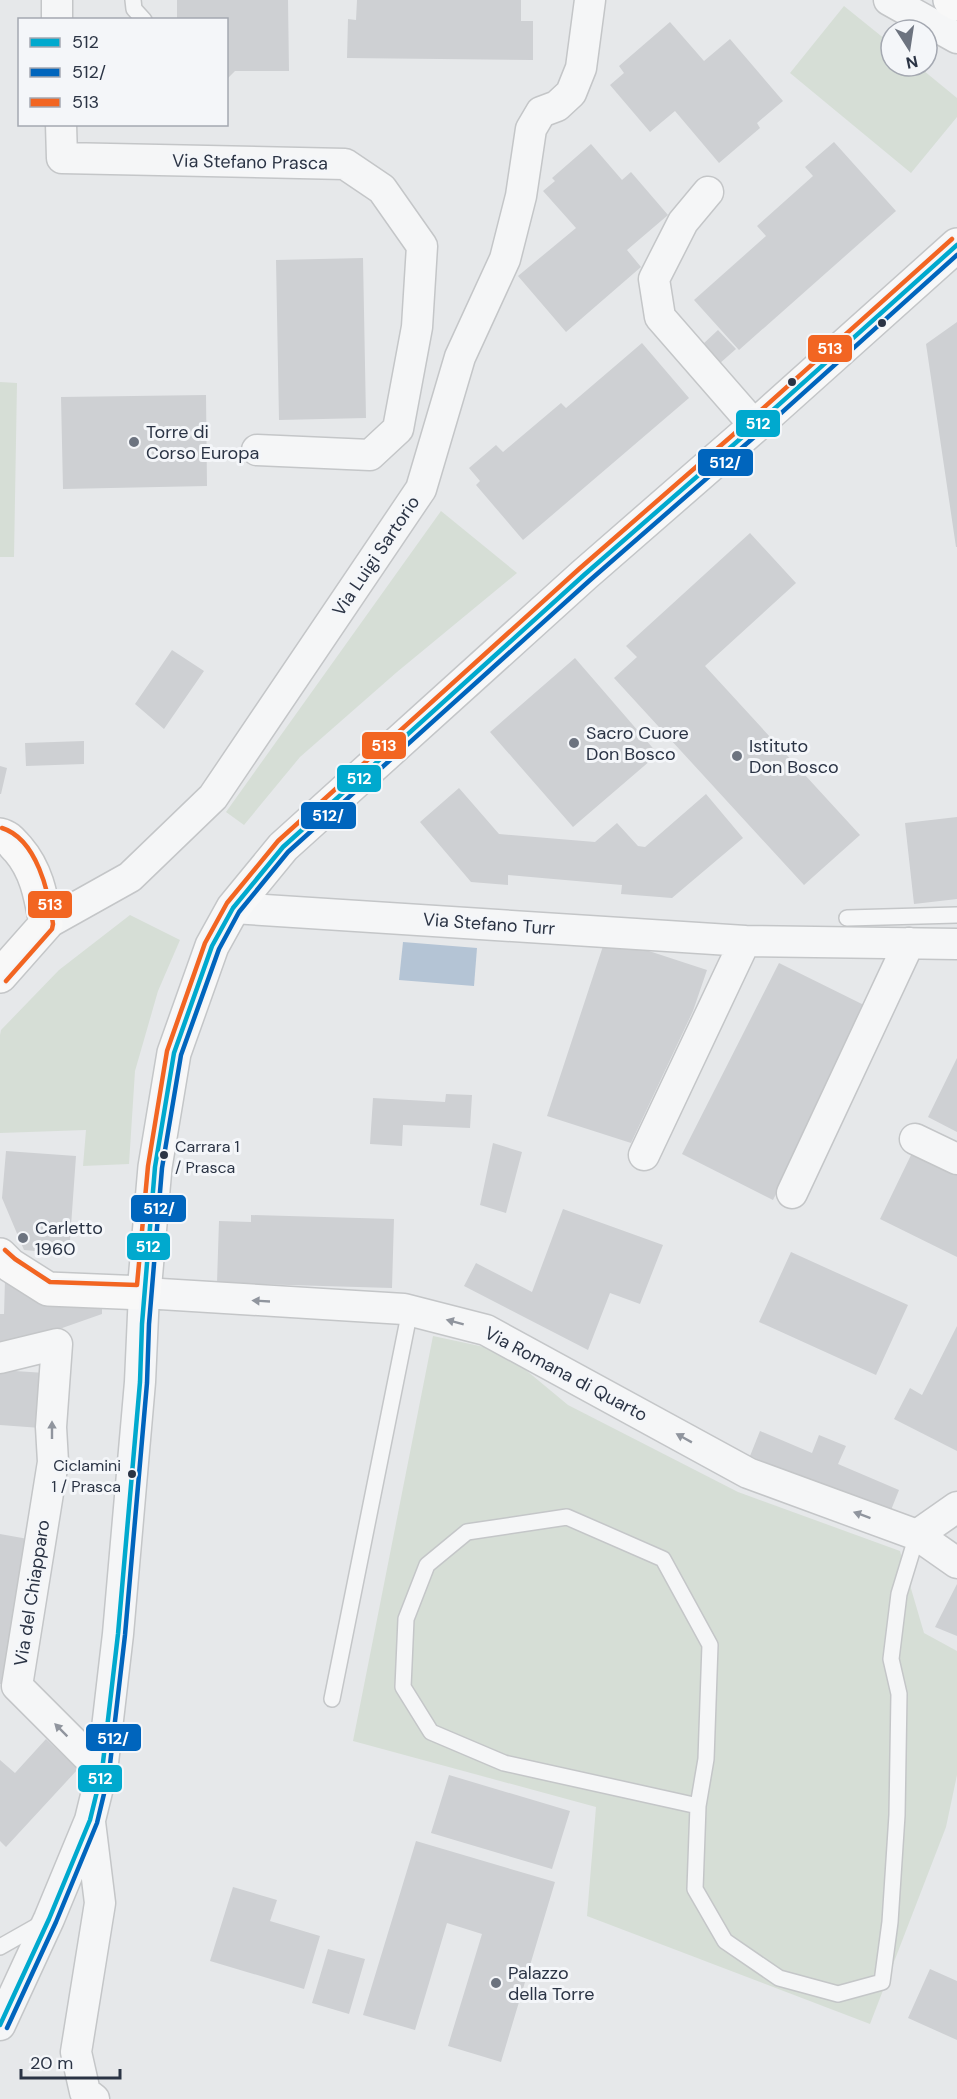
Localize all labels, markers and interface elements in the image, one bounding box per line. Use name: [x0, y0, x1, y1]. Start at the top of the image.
legend: [18, 18, 228, 126]
north arrow: [879, 18, 939, 78]
text: 512: [72, 30, 99, 54]
text: N: [904, 51, 920, 74]
text: 512/: [72, 60, 106, 84]
text: 513: [72, 90, 99, 114]
street label: Via Stefano Prasca: [172, 149, 328, 175]
unlabelled marker: [876, 317, 888, 329]
line badge: 513: [807, 334, 853, 363]
text: 513: [817, 338, 843, 359]
unlabelled marker: [786, 376, 798, 388]
line badge: 512: [735, 409, 781, 438]
text: 512: [745, 413, 771, 434]
place label: Torre di Corso Europa: [146, 420, 259, 465]
marker: Torre di Corso Europa: [127, 435, 141, 449]
line badge: 512/: [697, 448, 754, 477]
text: 512/: [709, 452, 741, 473]
street label: Via Luigi Sartorio: [327, 491, 425, 621]
place label: Sacro Cuore Don Bosco: [586, 721, 689, 766]
line badge: 513: [361, 731, 407, 760]
place label: Istituto Don Bosco: [749, 734, 839, 779]
text: 513: [371, 735, 397, 756]
marker: Sacro Cuore Don Bosco: [567, 736, 581, 750]
marker: Istituto Don Bosco: [730, 749, 744, 763]
line badge: 512: [336, 764, 382, 793]
text: 512: [346, 768, 372, 789]
line badge: 512/: [300, 801, 357, 830]
text: 512/: [312, 805, 344, 826]
line badge: 513: [27, 890, 73, 919]
text: 513: [37, 894, 63, 915]
street label: Via Stefano Turr: [422, 907, 556, 941]
place label: Carrara 1 / Prasca: [175, 1136, 240, 1178]
marker: Carrara 1 / Prasca: [158, 1149, 170, 1161]
line badge: 512/: [130, 1194, 187, 1223]
text: 512/: [143, 1198, 175, 1219]
place label: Carletto 1960: [35, 1216, 103, 1261]
marker: Carletto 1960: [16, 1231, 30, 1245]
line badge: 512: [126, 1232, 171, 1261]
text: 512: [135, 1236, 161, 1257]
one-way arrow: [252, 1297, 271, 1306]
one-way arrow: [446, 1316, 464, 1326]
street label: Via Romana di Quarto: [480, 1321, 652, 1427]
one-way arrow: [47, 1420, 57, 1439]
one-way arrow: [675, 1433, 692, 1443]
place label: Ciclamini 1 / Prasca: [51, 1455, 121, 1497]
marker: Ciclamini 1 / Prasca: [126, 1468, 138, 1480]
one-way arrow: [853, 1510, 871, 1520]
street label: Via del Chiapparo: [9, 1518, 55, 1668]
one-way arrow: [54, 1722, 68, 1737]
line badge: 512/: [85, 1723, 142, 1752]
text: 512/: [97, 1728, 129, 1749]
line badge: 512: [77, 1764, 123, 1793]
text: 512: [87, 1768, 113, 1789]
place label: Palazzo della Torre: [508, 1961, 594, 2006]
marker: Palazzo della Torre: [489, 1976, 503, 1990]
scale bar: [21, 2042, 120, 2080]
text: 20 m: [30, 2051, 73, 2075]

